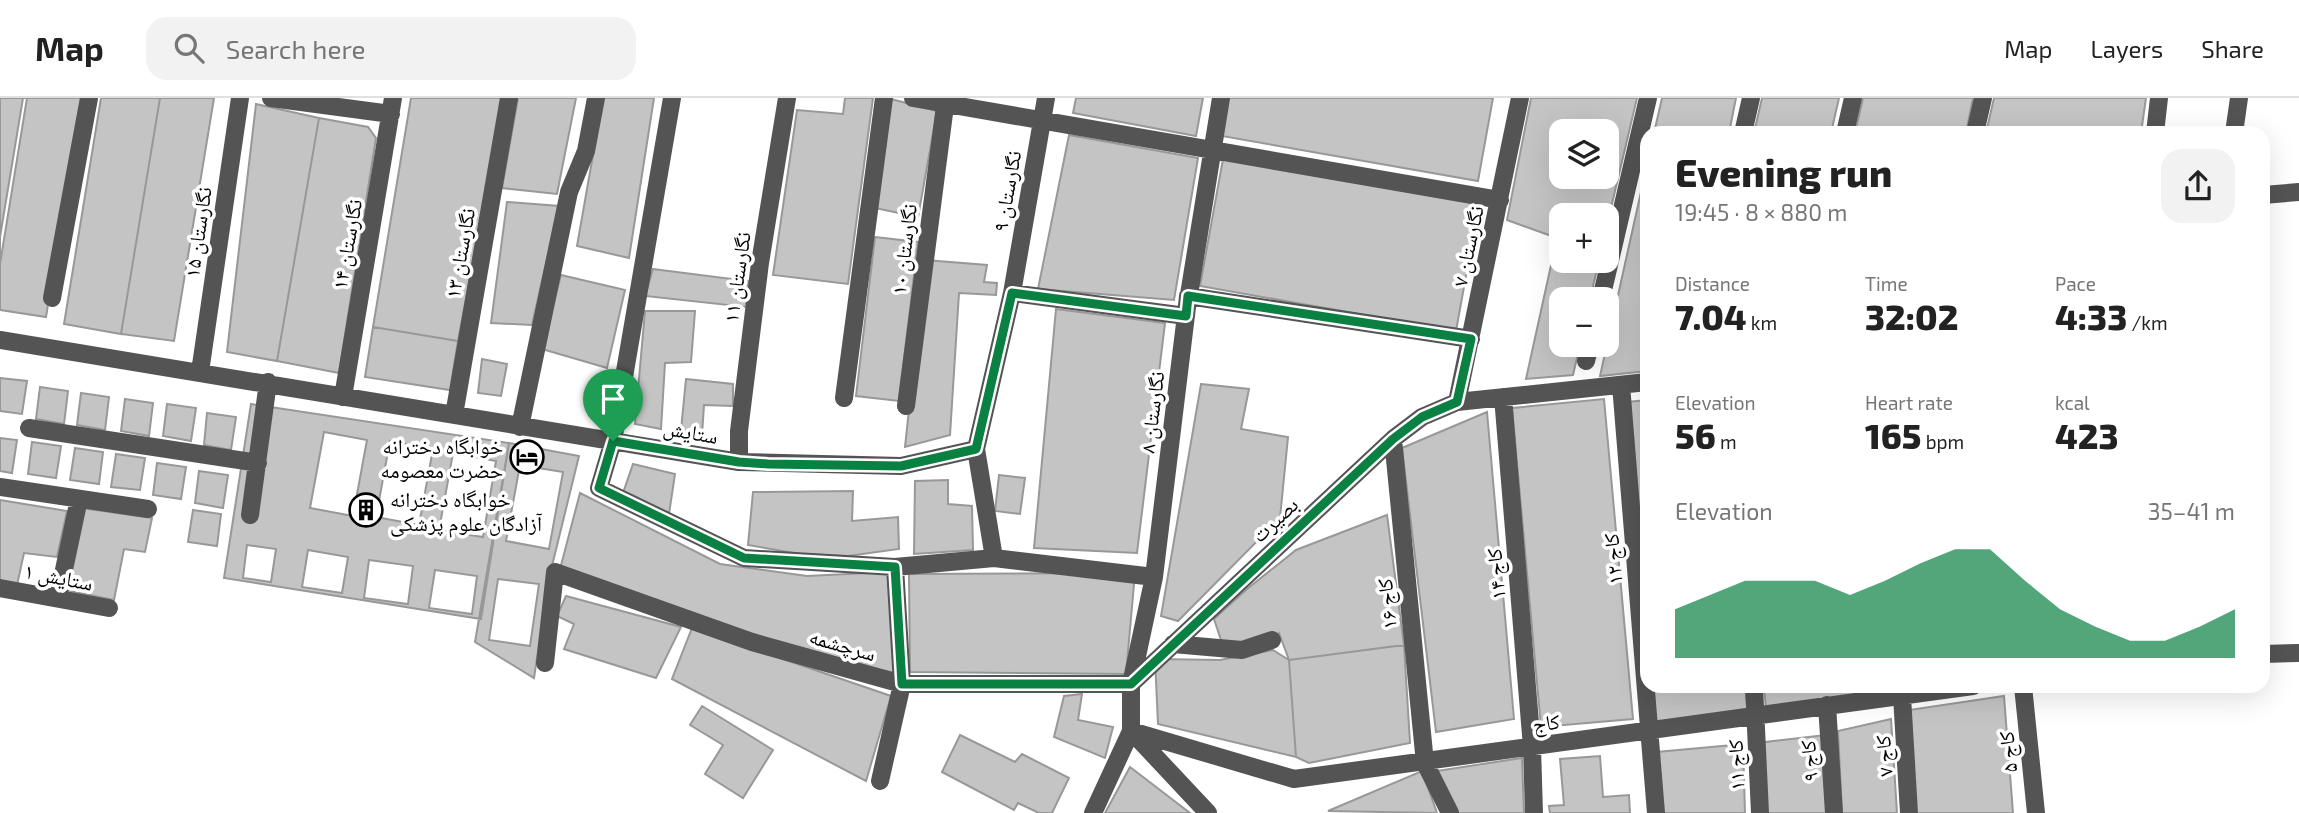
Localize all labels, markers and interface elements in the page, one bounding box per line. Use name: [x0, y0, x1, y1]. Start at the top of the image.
search box: [146, 17, 636, 80]
text: Map: [35, 28, 104, 68]
icon: search: [170, 29, 208, 67]
text: Search here: [226, 33, 365, 64]
text: Map: [2004, 34, 2052, 63]
text: Layers: [2090, 34, 2163, 63]
text: Share: [2201, 34, 2264, 63]
map controls: [1549, 119, 1619, 357]
button: layers: [1549, 119, 1619, 189]
street label: نگارستان ۹: [987, 148, 1026, 234]
text: Evening run: [1675, 149, 1892, 195]
button: share: [2161, 149, 2235, 223]
street label: نگارستان ۱۵: [178, 185, 217, 279]
street label: نگارستان ۱۴: [326, 197, 367, 291]
text: 19:45 · 8 × 880 m: [1675, 198, 1847, 226]
street label: نگارستان ۱۰: [885, 202, 922, 296]
street label: نگارستان ۷: [1446, 203, 1489, 289]
button: +: [1549, 203, 1619, 273]
street label: نگارستان ۱۳: [439, 206, 480, 300]
street label: نگارستان ۱۱: [717, 230, 756, 324]
text: Distance: [1675, 272, 1750, 295]
text: Time: [1865, 272, 1908, 295]
text: Pace: [2055, 272, 2096, 295]
button: −: [1549, 287, 1619, 357]
text: 7.04: [1675, 295, 1747, 337]
text: 32:02: [1865, 295, 1958, 337]
text: 4:33: [2055, 295, 2127, 337]
text: km: [1747, 311, 1777, 334]
text: /km: [2127, 311, 2168, 334]
pin: [583, 369, 643, 441]
street label: نگارستان ۸: [1134, 370, 1169, 454]
icon: arrive: [594, 380, 632, 418]
text: Elevation: [1675, 391, 1756, 414]
text: Heart rate: [1865, 391, 1953, 414]
text: kcal: [2055, 391, 2090, 414]
street label: ستایش: [661, 414, 720, 450]
text: 56: [1675, 414, 1716, 456]
text: 165: [1865, 414, 1921, 456]
text: 423: [2055, 414, 2118, 456]
text: m: [1716, 430, 1737, 453]
text: bpm: [1921, 430, 1964, 453]
place label: خوابگاه دخترانه حضرت معصومه: [380, 433, 503, 482]
hotel icon: خوابگاه دخترانه حضرت معصومه: [508, 438, 546, 476]
place label: خوابگاه دخترانه آزادگان علوم پزشکی: [390, 486, 543, 538]
building icon: خوابگاه دخترانه آزادگان علوم پزشکی: [347, 491, 385, 529]
street label: بصیرت: [1246, 491, 1303, 547]
text: Elevation: [1675, 497, 1773, 525]
text: 35–41 m: [2148, 497, 2235, 525]
street label: کاج ۱۲: [1597, 532, 1629, 585]
street label: کاج ۱۴: [1480, 547, 1512, 600]
street label: ستایش ۱: [22, 557, 95, 597]
street label: کاج ۱۶: [1371, 577, 1403, 631]
street label: سرچشمه: [807, 623, 879, 666]
street label: کاج: [1531, 708, 1562, 738]
street label: کاج ۵: [1992, 730, 2024, 774]
street label: کاج ۷: [1869, 734, 1899, 778]
street label: کاج ۱۱: [1722, 739, 1750, 791]
street label: کاج ۹: [1794, 739, 1824, 783]

